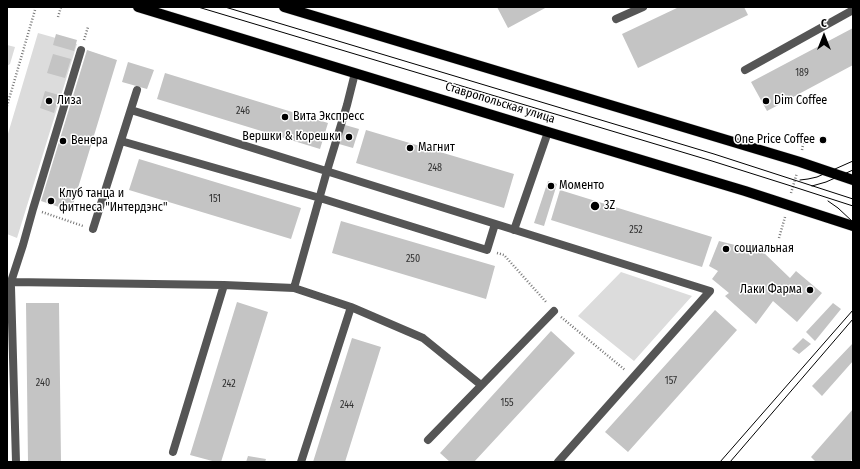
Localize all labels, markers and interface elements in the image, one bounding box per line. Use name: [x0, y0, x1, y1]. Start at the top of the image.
north arrow: [804, 16, 844, 56]
text: С: [821, 17, 827, 30]
house number: 189: [795, 67, 809, 79]
street label: Ставропольская улица: [443, 79, 557, 127]
place label: Лиза: [57, 94, 82, 108]
place label: Dim Coffee: [774, 94, 827, 108]
marker: Лиза: [44, 96, 54, 106]
marker: Dim Coffee: [761, 96, 771, 106]
house number: 246: [236, 105, 250, 117]
place label: Вита Экспресс: [293, 110, 364, 124]
marker: Вита Экспресс: [280, 112, 290, 122]
place label: Вершки & Корешки: [242, 130, 341, 144]
marker: Вершки & Корешки: [344, 132, 354, 142]
place label: One Price Coffee: [734, 133, 815, 147]
place label: Венера: [71, 134, 108, 148]
marker: One Price Coffee: [818, 135, 828, 145]
marker: Венера: [58, 136, 68, 146]
place label: Магнит: [418, 141, 455, 155]
marker: Магнит: [405, 143, 415, 153]
house number: 248: [428, 162, 442, 174]
place label: Моменто: [559, 179, 604, 193]
marker: Моменто: [546, 181, 556, 191]
place label: Клуб танца и фитнеса "Интердэнс": [59, 187, 168, 215]
house number: 151: [209, 193, 221, 205]
marker: Клуб танца и фитнеса "Интердэнс": [46, 196, 56, 206]
place label: 3Z: [604, 199, 615, 213]
marker: 3Z: [589, 200, 601, 212]
house number: 252: [629, 224, 643, 236]
place label: социальная: [734, 242, 794, 256]
marker: социальная: [721, 244, 731, 254]
house number: 250: [406, 253, 420, 265]
place label: Лаки Фарма: [740, 283, 802, 297]
marker: Лаки Фарма: [805, 285, 815, 295]
house number: 157: [665, 375, 677, 387]
house number: 240: [36, 377, 50, 389]
house number: 242: [222, 378, 236, 390]
house number: 155: [500, 397, 514, 409]
house number: 244: [340, 399, 354, 411]

